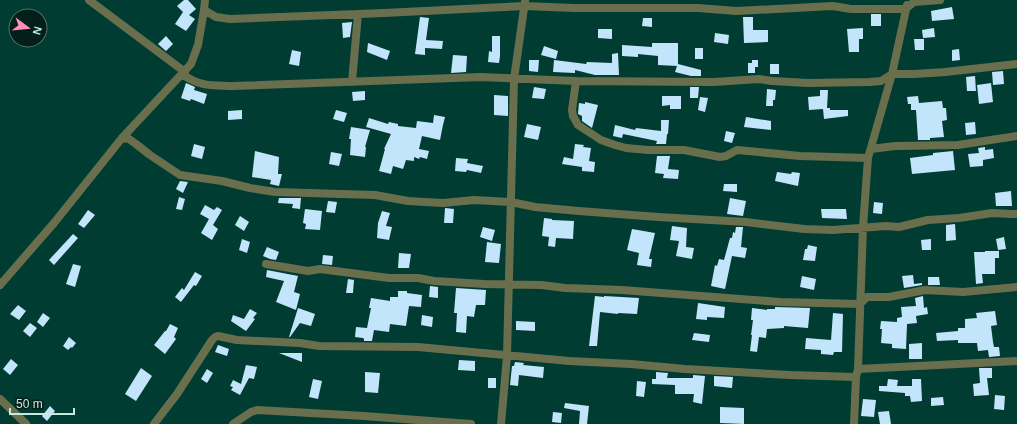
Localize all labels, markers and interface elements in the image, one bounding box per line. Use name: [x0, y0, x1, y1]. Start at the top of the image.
north arrow: [8, 8, 48, 48]
text: N: [31, 25, 44, 36]
scale bar: [10, 390, 74, 416]
text: 50 m: [16, 397, 43, 411]

